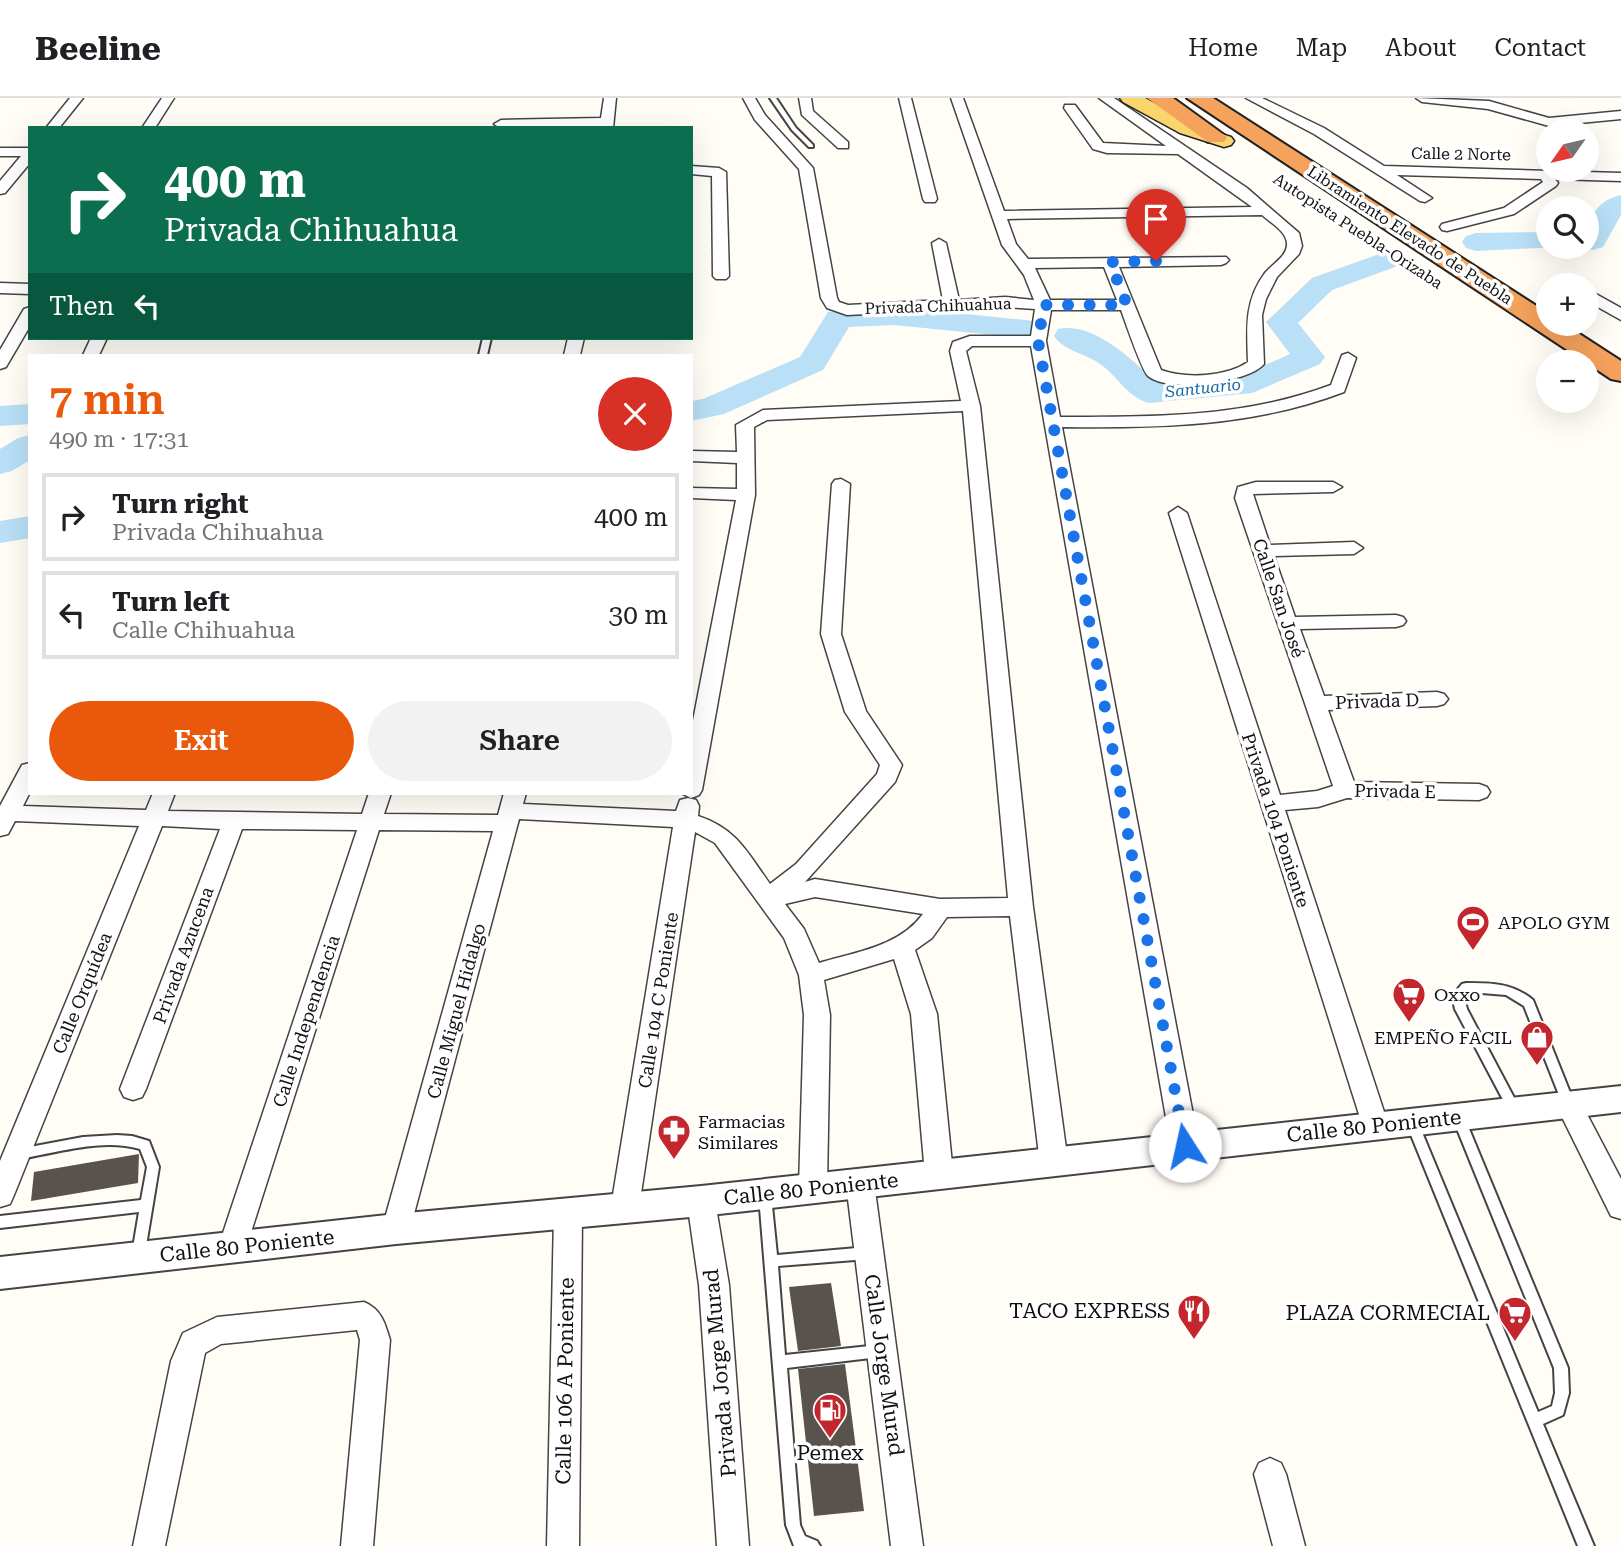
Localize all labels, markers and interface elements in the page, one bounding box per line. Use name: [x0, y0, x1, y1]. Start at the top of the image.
text: Beeline: [35, 29, 161, 68]
text: Home: [1188, 34, 1258, 62]
text: Map: [1296, 34, 1347, 62]
text: About: [1385, 34, 1456, 62]
text: Contact: [1494, 34, 1586, 62]
north arrow: [1536, 119, 1600, 182]
map controls: [1536, 119, 1599, 413]
street label: Calle 2 Norte: [1411, 144, 1511, 164]
text: 400 m: [164, 152, 306, 209]
icon: right: [49, 154, 140, 245]
street label: Libramiento Elevado de Puebla: [1304, 162, 1516, 309]
street label: Autopista Puebla-Orizaba: [1270, 169, 1446, 293]
pin: [1126, 189, 1186, 261]
button: search: [1536, 196, 1599, 259]
icon: arrive: [1137, 200, 1175, 238]
text: Privada Chihuahua: [164, 211, 458, 249]
button: +: [1536, 273, 1599, 336]
icon: left: [128, 287, 166, 325]
text: Then: [49, 291, 114, 321]
street label: Privada Chihuahua: [864, 294, 1012, 318]
button: −: [1536, 350, 1599, 413]
text: 7 min: [49, 375, 165, 424]
water label: Santuario: [1163, 375, 1242, 402]
button: close: [598, 377, 672, 451]
text: 490 m · 17:31: [49, 426, 189, 453]
text: Turn right: [112, 489, 248, 519]
icon: right: [53, 498, 91, 536]
text: 400 m: [594, 502, 668, 532]
text: Privada Chihuahua: [112, 519, 323, 546]
street label: Calle San José: [1249, 536, 1309, 660]
text: Turn left: [112, 587, 230, 617]
icon: left: [53, 596, 91, 634]
text: 30 m: [609, 600, 668, 630]
text: Calle Chihuahua: [112, 617, 295, 644]
street label: Privada D: [1335, 689, 1420, 713]
button: Exit: [49, 701, 354, 781]
button: Share: [368, 701, 672, 781]
street label: Privada 104 Poniente: [1238, 730, 1314, 910]
street label: Privada E: [1354, 780, 1436, 802]
street label: Privada Azucena: [149, 884, 218, 1026]
sports icon: APOLO GYM: [1454, 903, 1492, 952]
street label: Calle 104 C Poniente: [634, 910, 682, 1090]
place label: APOLO GYM: [1498, 912, 1610, 933]
street label: Calle Miguel Hidalgo: [422, 921, 490, 1101]
street label: Calle Orquídea: [48, 929, 116, 1057]
street label: Calle Independencia: [268, 932, 344, 1110]
supermarket icon: Oxxo: [1390, 975, 1428, 1024]
place label: Oxxo: [1434, 984, 1480, 1005]
shop icon: EMPEÑO FACIL: [1518, 1018, 1556, 1067]
place label: EMPEÑO FACIL: [1374, 1027, 1512, 1048]
street label: Calle 80 Poniente: [1285, 1105, 1463, 1147]
position arrow: [1148, 1109, 1222, 1183]
place label: Farmacias Similares: [698, 1111, 785, 1153]
pharmacy icon: Farmacias Similares: [655, 1112, 693, 1161]
street label: Calle 80 Poniente: [722, 1168, 900, 1210]
street label: Calle 80 Poniente: [158, 1225, 336, 1267]
street label: Privada Jorge Murad: [699, 1267, 741, 1478]
street label: Calle Jorge Murad: [859, 1273, 909, 1458]
street label: Calle 106 A Poniente: [551, 1277, 579, 1485]
restaurant icon: TACO EXPRESS: [1175, 1292, 1213, 1341]
supermarket icon: PLAZA CORMECIAL: [1496, 1294, 1534, 1343]
place label: TACO EXPRESS: [1009, 1299, 1170, 1323]
place label: PLAZA CORMECIAL: [1286, 1301, 1490, 1325]
fuel station icon: Pemex: [811, 1391, 849, 1440]
place label: Pemex: [796, 1441, 864, 1465]

